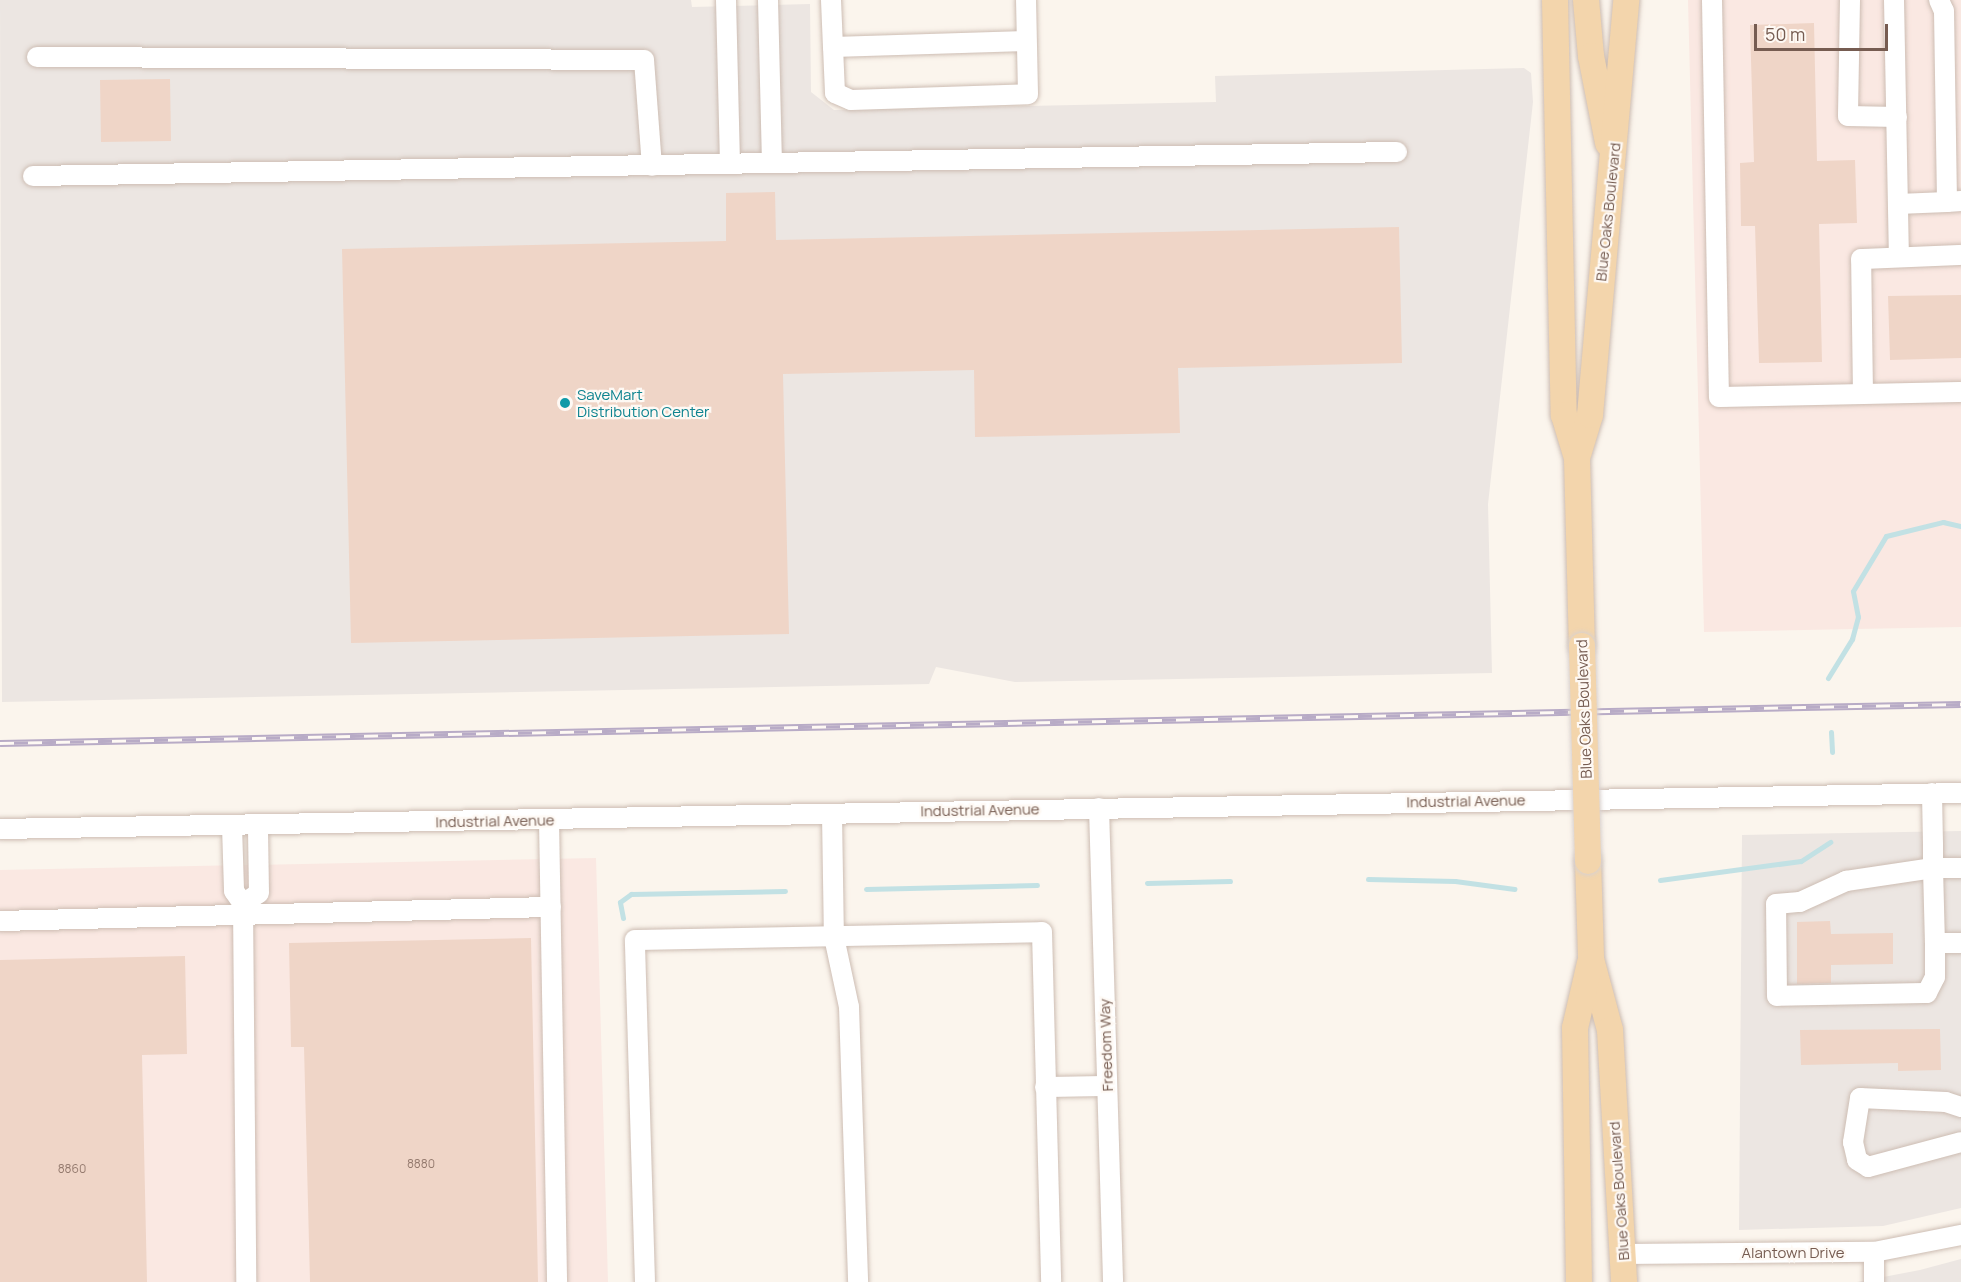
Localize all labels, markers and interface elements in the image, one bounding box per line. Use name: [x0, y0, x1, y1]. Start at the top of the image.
scale bar: [1757, 12, 1890, 50]
text: 50 m: [1765, 22, 1805, 46]
street label: Blue Oaks Boulevard: [1592, 142, 1624, 282]
place label: SaveMart Distribution Center: [577, 385, 710, 420]
marker: SaveMart Distribution Center: [558, 396, 572, 410]
street label: Blue Oaks Boulevard: [1573, 639, 1595, 779]
street label: Industrial Avenue: [1406, 791, 1526, 811]
street label: Industrial Avenue: [920, 800, 1040, 820]
street label: Industrial Avenue: [435, 811, 555, 831]
street label: Freedom Way: [1095, 998, 1117, 1092]
street label: Blue Oaks Boulevard: [1605, 1121, 1633, 1261]
house number: 8880: [407, 1157, 435, 1171]
house number: 8860: [58, 1162, 86, 1176]
street label: Alantown Drive: [1741, 1244, 1845, 1262]

